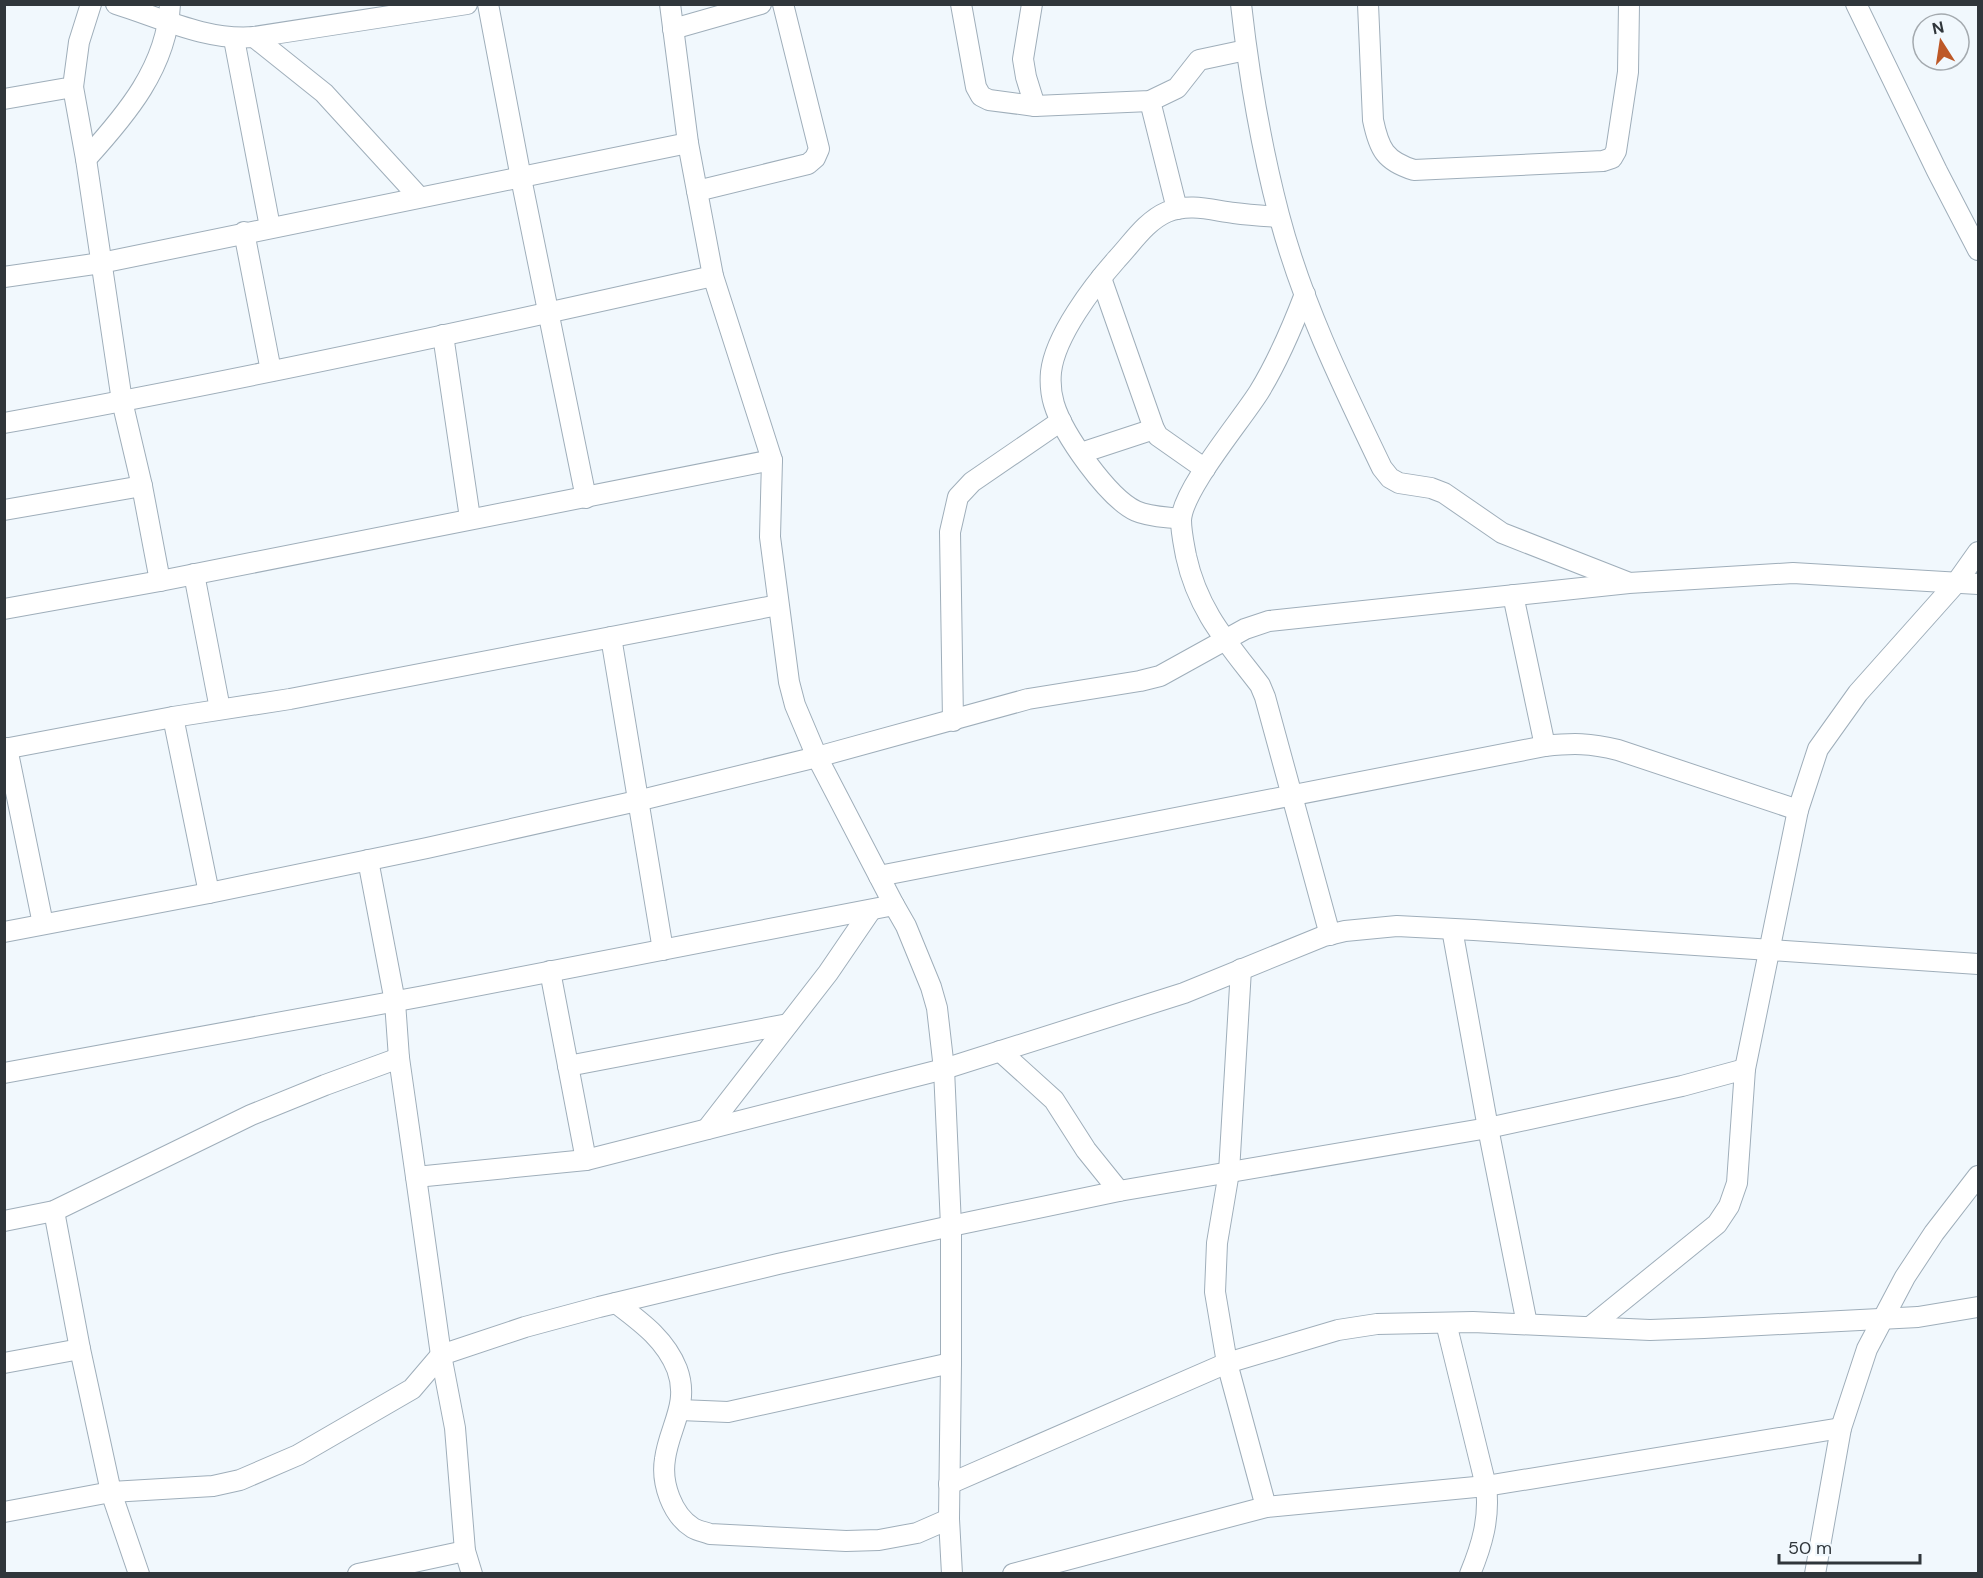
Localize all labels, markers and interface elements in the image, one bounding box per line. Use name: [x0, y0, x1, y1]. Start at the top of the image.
north arrow: [1911, 12, 1971, 72]
text: N: [1930, 16, 1946, 39]
scale bar: [1779, 1527, 1920, 1565]
text: 50 m: [1788, 1536, 1832, 1560]

